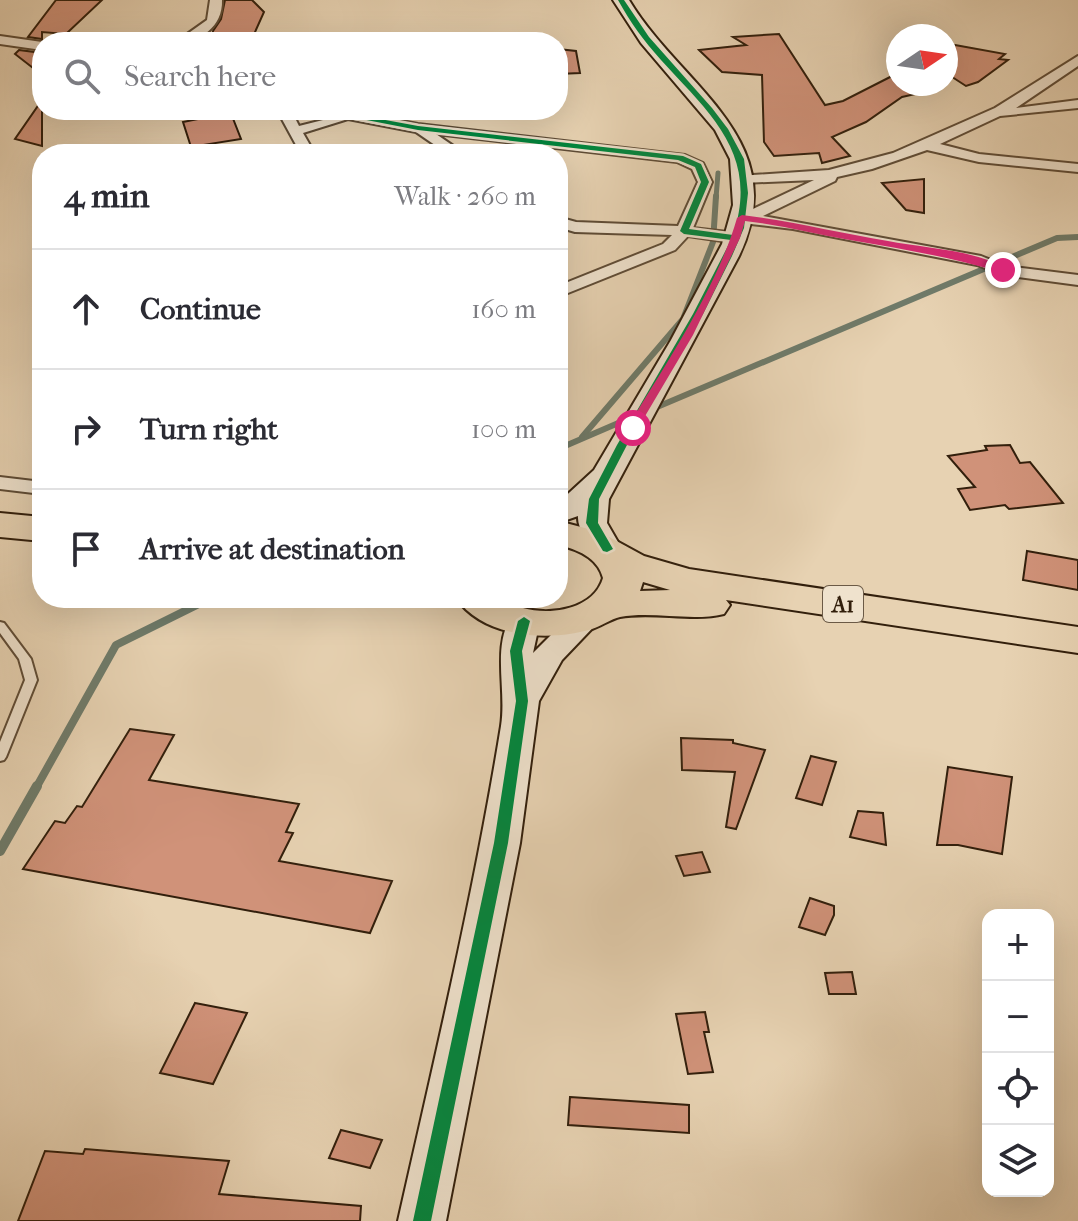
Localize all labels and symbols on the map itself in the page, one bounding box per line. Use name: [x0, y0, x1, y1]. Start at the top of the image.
north arrow: [886, 24, 958, 96]
route end: [985, 252, 1021, 288]
route start: [615, 410, 651, 446]
road number: A1: [823, 586, 863, 622]

